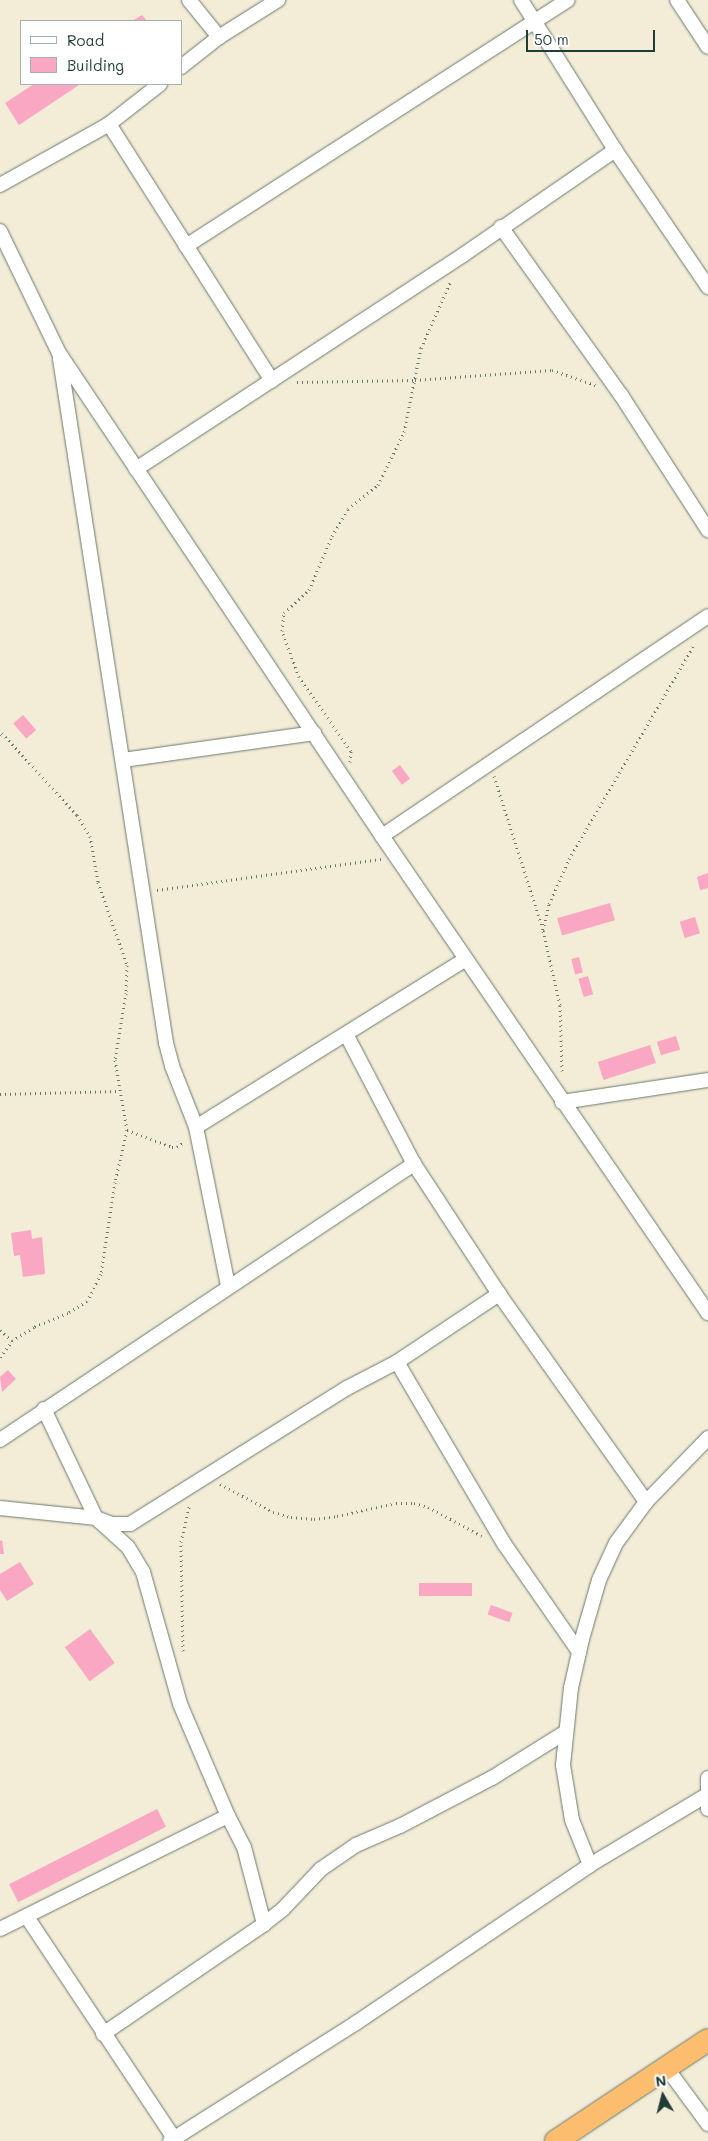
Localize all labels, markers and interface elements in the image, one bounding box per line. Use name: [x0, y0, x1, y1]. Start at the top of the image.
legend: [20, 20, 182, 85]
scale bar: [528, 20, 657, 52]
text: 50 m: [534, 29, 569, 49]
text: Road: [67, 30, 104, 50]
text: Building: [67, 55, 124, 75]
north arrow: [638, 2071, 688, 2121]
text: N: [654, 2071, 667, 2091]

